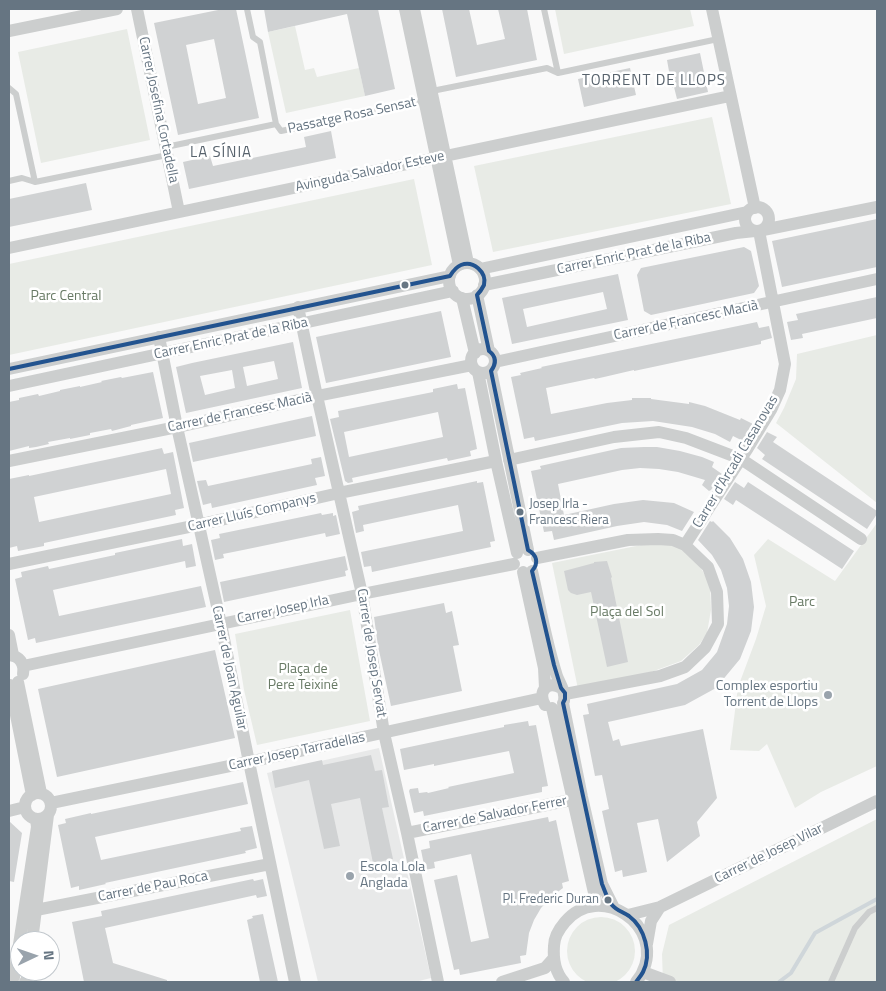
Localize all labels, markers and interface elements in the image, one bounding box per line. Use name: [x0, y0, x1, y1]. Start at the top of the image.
street label: Carrer Josefina Cortadella: [134, 35, 182, 185]
district label: TORRENT DE LLOPS: [580, 72, 728, 90]
street label: Passatge Rosa Sensat: [286, 94, 418, 138]
district label: LA SÍNIA: [189, 144, 253, 162]
street label: Avinguda Salvador Esteve: [294, 148, 446, 196]
street label: Carrer Enric Prat de la Riba: [556, 230, 712, 278]
unlabelled marker: [400, 280, 410, 290]
park label: Parc Central: [30, 289, 102, 305]
street label: Carrer de Francesc Macià: [612, 298, 760, 344]
street label: Carrer Enric Prat de la Riba: [153, 315, 309, 363]
street label: Carrer de Francesc Macià: [166, 390, 314, 436]
street label: Carrer d'Arcadi Casanovas: [690, 393, 782, 531]
street label: Carrer Lluís Companys: [186, 490, 318, 536]
place label: Josep Irla - Francesc Riera: [529, 497, 609, 528]
marker: Josep Irla - Francesc Riera: [515, 507, 525, 517]
street label: Carrer de Josep Servat: [353, 587, 389, 719]
street label: Carrer Josep Irla: [236, 592, 330, 628]
park label: Parc: [789, 595, 815, 611]
street label: Carrer de Joan Aguilar: [208, 604, 250, 732]
park label: Plaça del Sol: [590, 605, 664, 621]
park label: Plaça de Pere Teixiné: [268, 662, 338, 694]
place label: Complex esportiu Torrent de Llops: [716, 679, 818, 712]
marker: Complex esportiu Torrent de Llops: [822, 689, 834, 701]
street label: Carrer Josep Tarradellas: [227, 729, 367, 775]
street label: Carrer de Salvador Ferrer: [421, 793, 569, 837]
street label: Carrer de Josep Vilar: [712, 820, 826, 888]
place label: Escola Lola Anglada: [360, 860, 425, 892]
street label: Carrer de Pau Roca: [97, 868, 209, 906]
marker: Escola Lola Anglada: [344, 870, 356, 882]
place label: Pl. Frederic Duran: [503, 892, 599, 908]
marker: Pl. Frederic Duran: [603, 895, 613, 905]
north arrow: [10, 931, 60, 981]
text: N: [39, 950, 60, 961]

